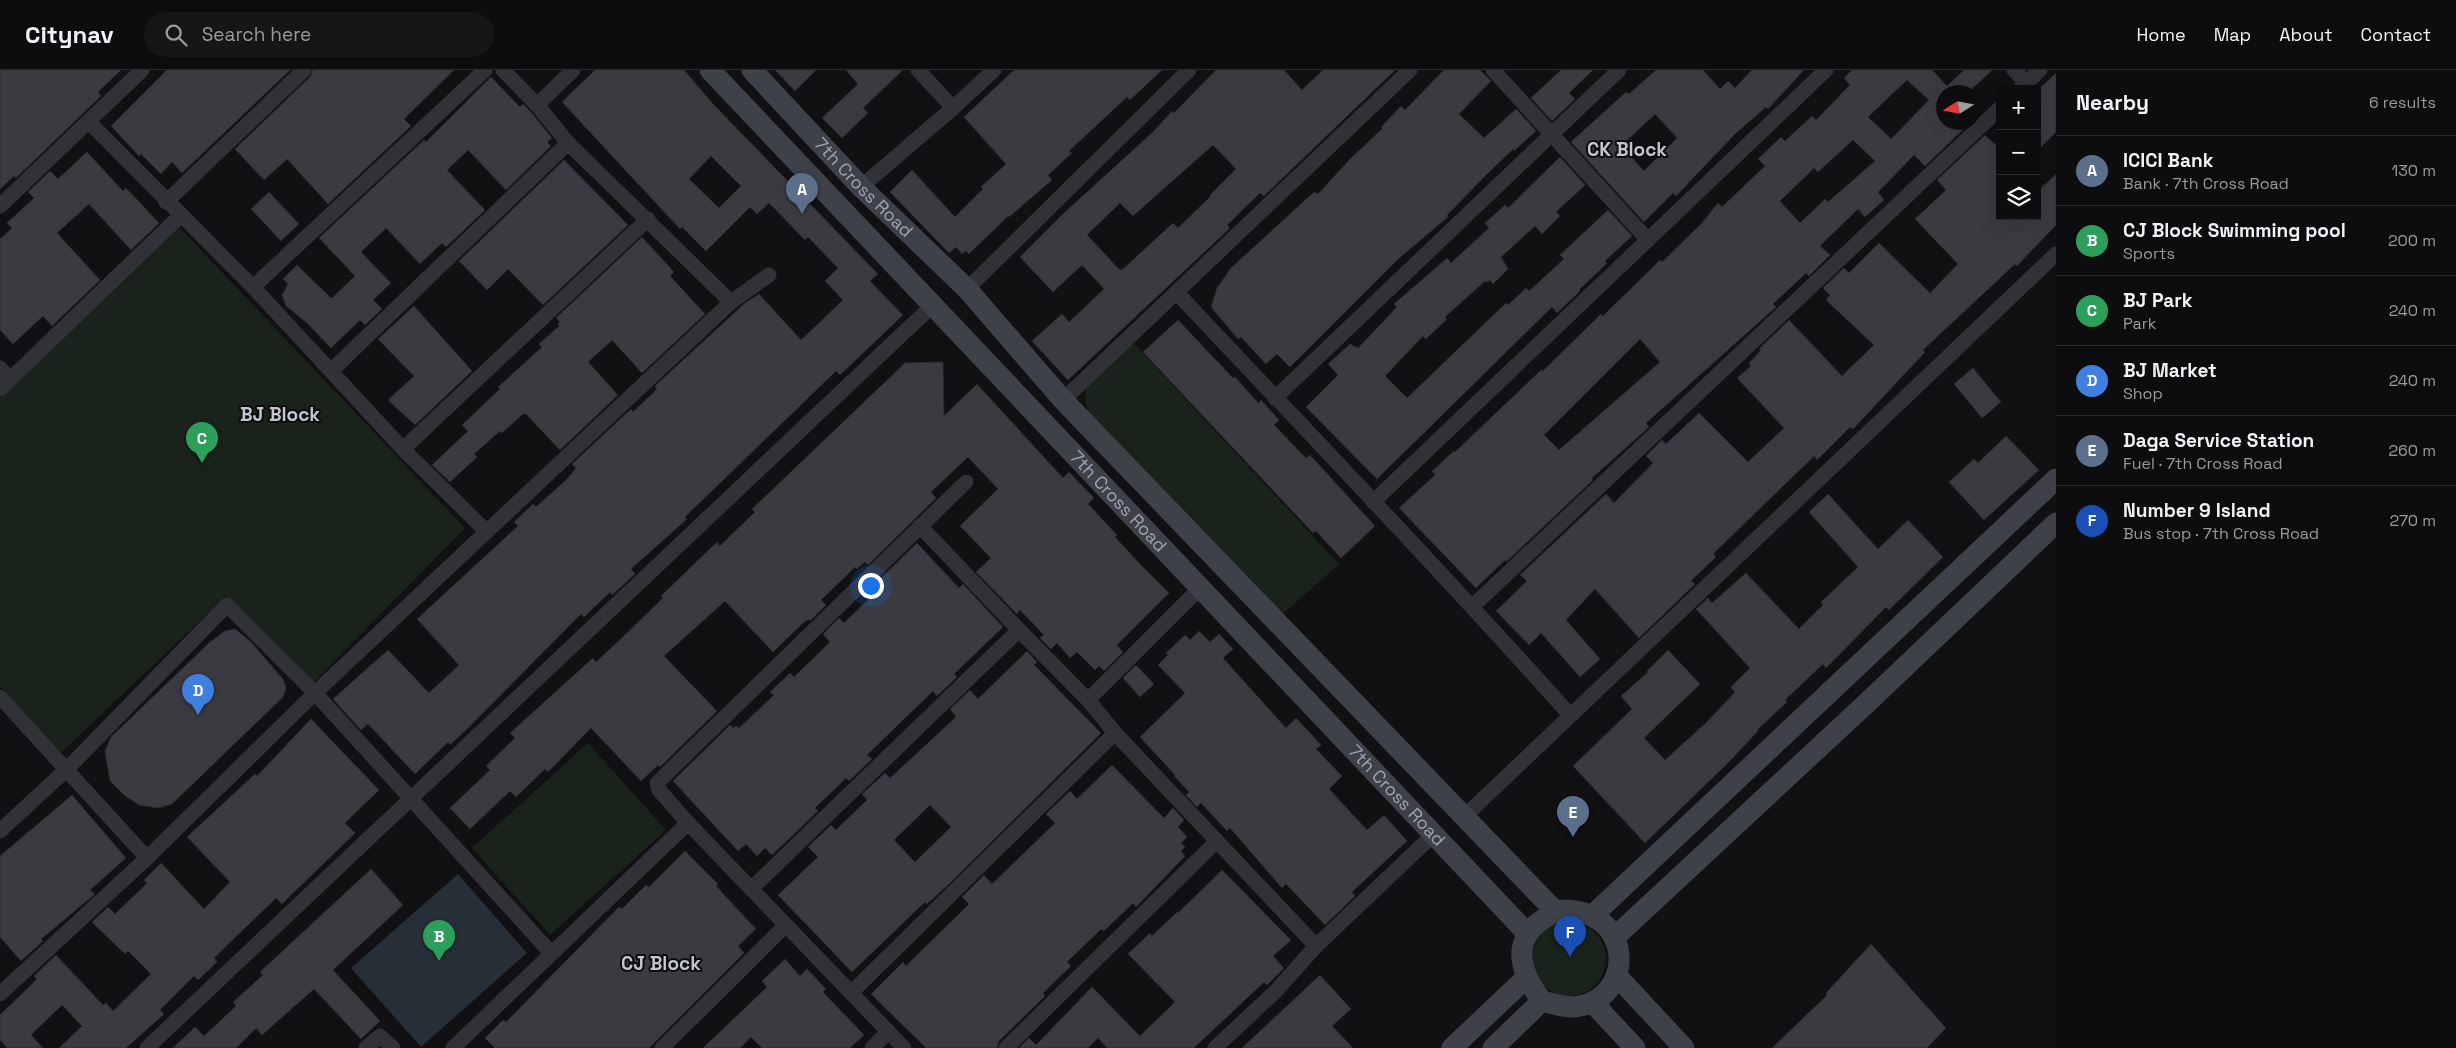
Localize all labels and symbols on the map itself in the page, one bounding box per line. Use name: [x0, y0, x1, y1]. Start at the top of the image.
north arrow: [1936, 85, 1981, 130]
street label: 7th Cross Road: [810, 132, 918, 242]
district label: CK Block: [1587, 137, 1667, 162]
pin: A: [786, 173, 818, 214]
district label: BJ Block: [240, 402, 320, 427]
pin: C: [186, 422, 218, 463]
street label: 7th Cross Road: [1065, 446, 1172, 557]
your location: [858, 573, 884, 599]
pin: D: [182, 674, 214, 715]
street label: 7th Cross Road: [1344, 740, 1451, 851]
pin: E: [1557, 796, 1589, 837]
pin: F: [1554, 916, 1586, 957]
pin: B: [423, 920, 455, 961]
district label: CJ Block: [621, 951, 701, 976]

